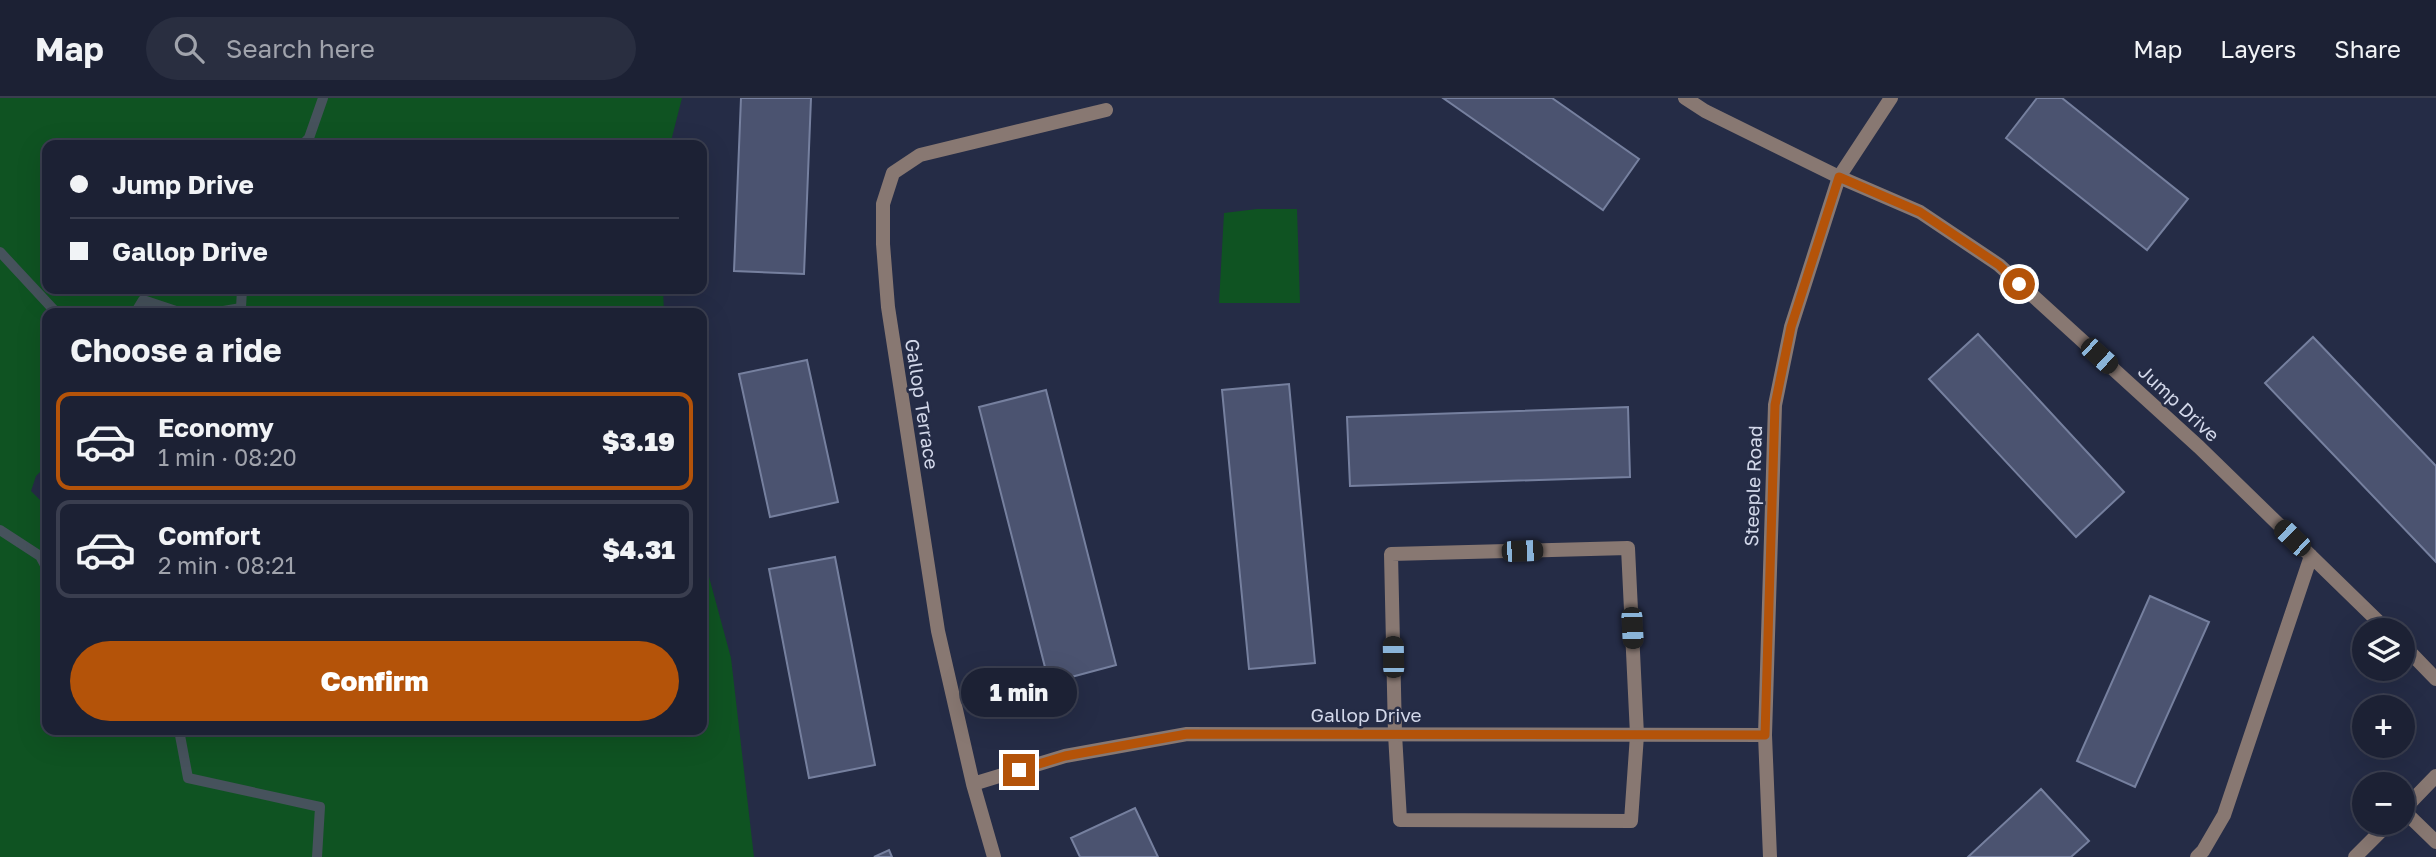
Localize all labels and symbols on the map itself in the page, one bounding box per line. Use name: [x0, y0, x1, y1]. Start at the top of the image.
route start: [2003, 268, 2035, 300]
car: [2077, 334, 2122, 378]
street label: Gallop Terrace: [901, 337, 944, 471]
street label: Jump Drive: [2134, 359, 2225, 446]
street label: Steeple Road: [1739, 425, 1766, 547]
car: [2270, 516, 2315, 560]
car: [1501, 540, 1544, 562]
car: [1621, 606, 1644, 650]
car: [1383, 636, 1404, 678]
callout: 1 min: [961, 668, 1077, 718]
street label: Gallop Drive: [1310, 703, 1422, 726]
route end: [1003, 754, 1035, 786]

